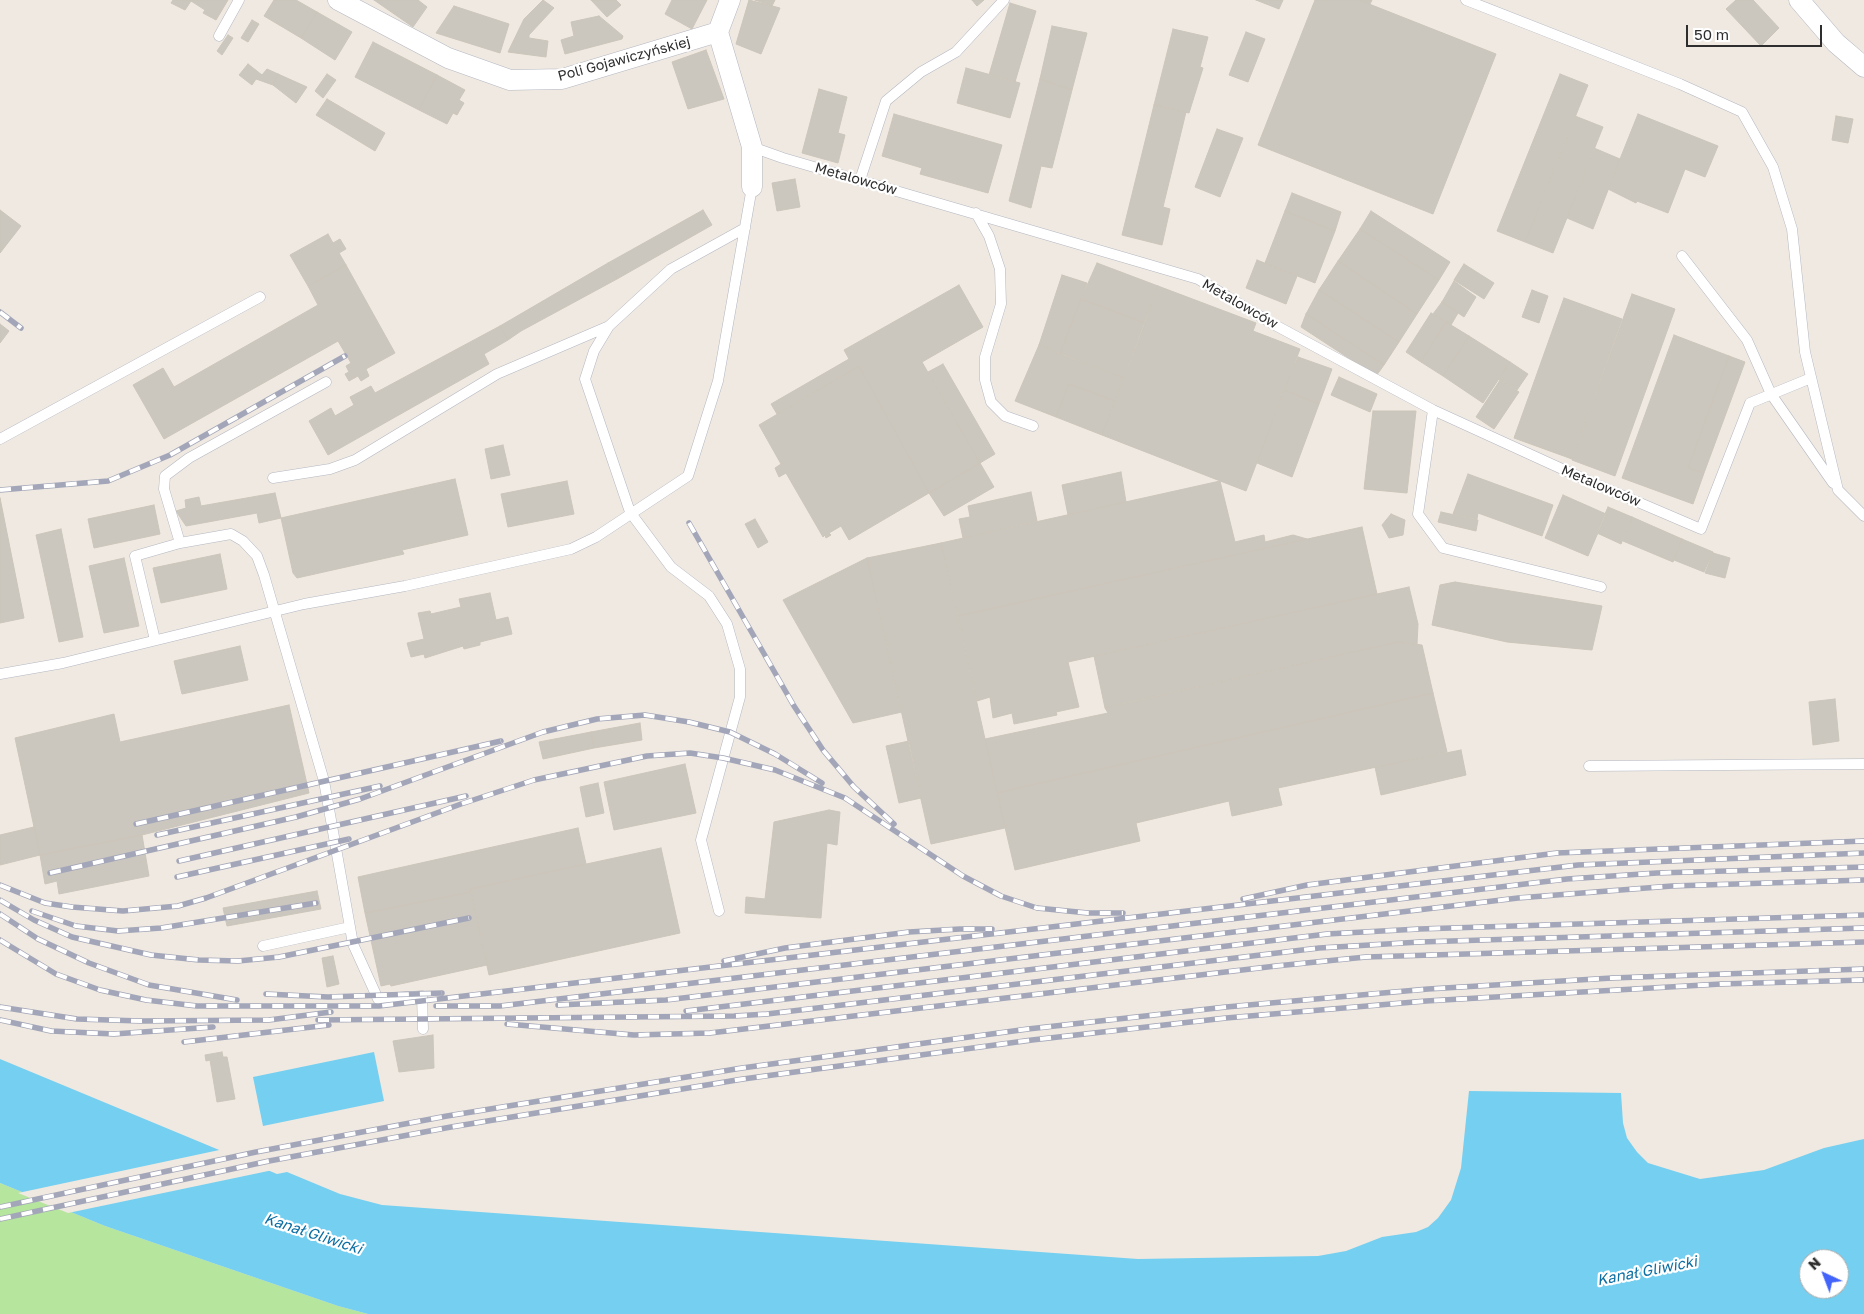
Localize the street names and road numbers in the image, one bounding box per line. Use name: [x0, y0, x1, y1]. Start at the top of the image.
street label: Poli Gojawiczyńskiej: [556, 33, 692, 85]
street label: Metalowców: [813, 159, 899, 199]
street label: Metalowców: [1199, 276, 1281, 332]
street label: Metalowców: [1559, 462, 1643, 510]

